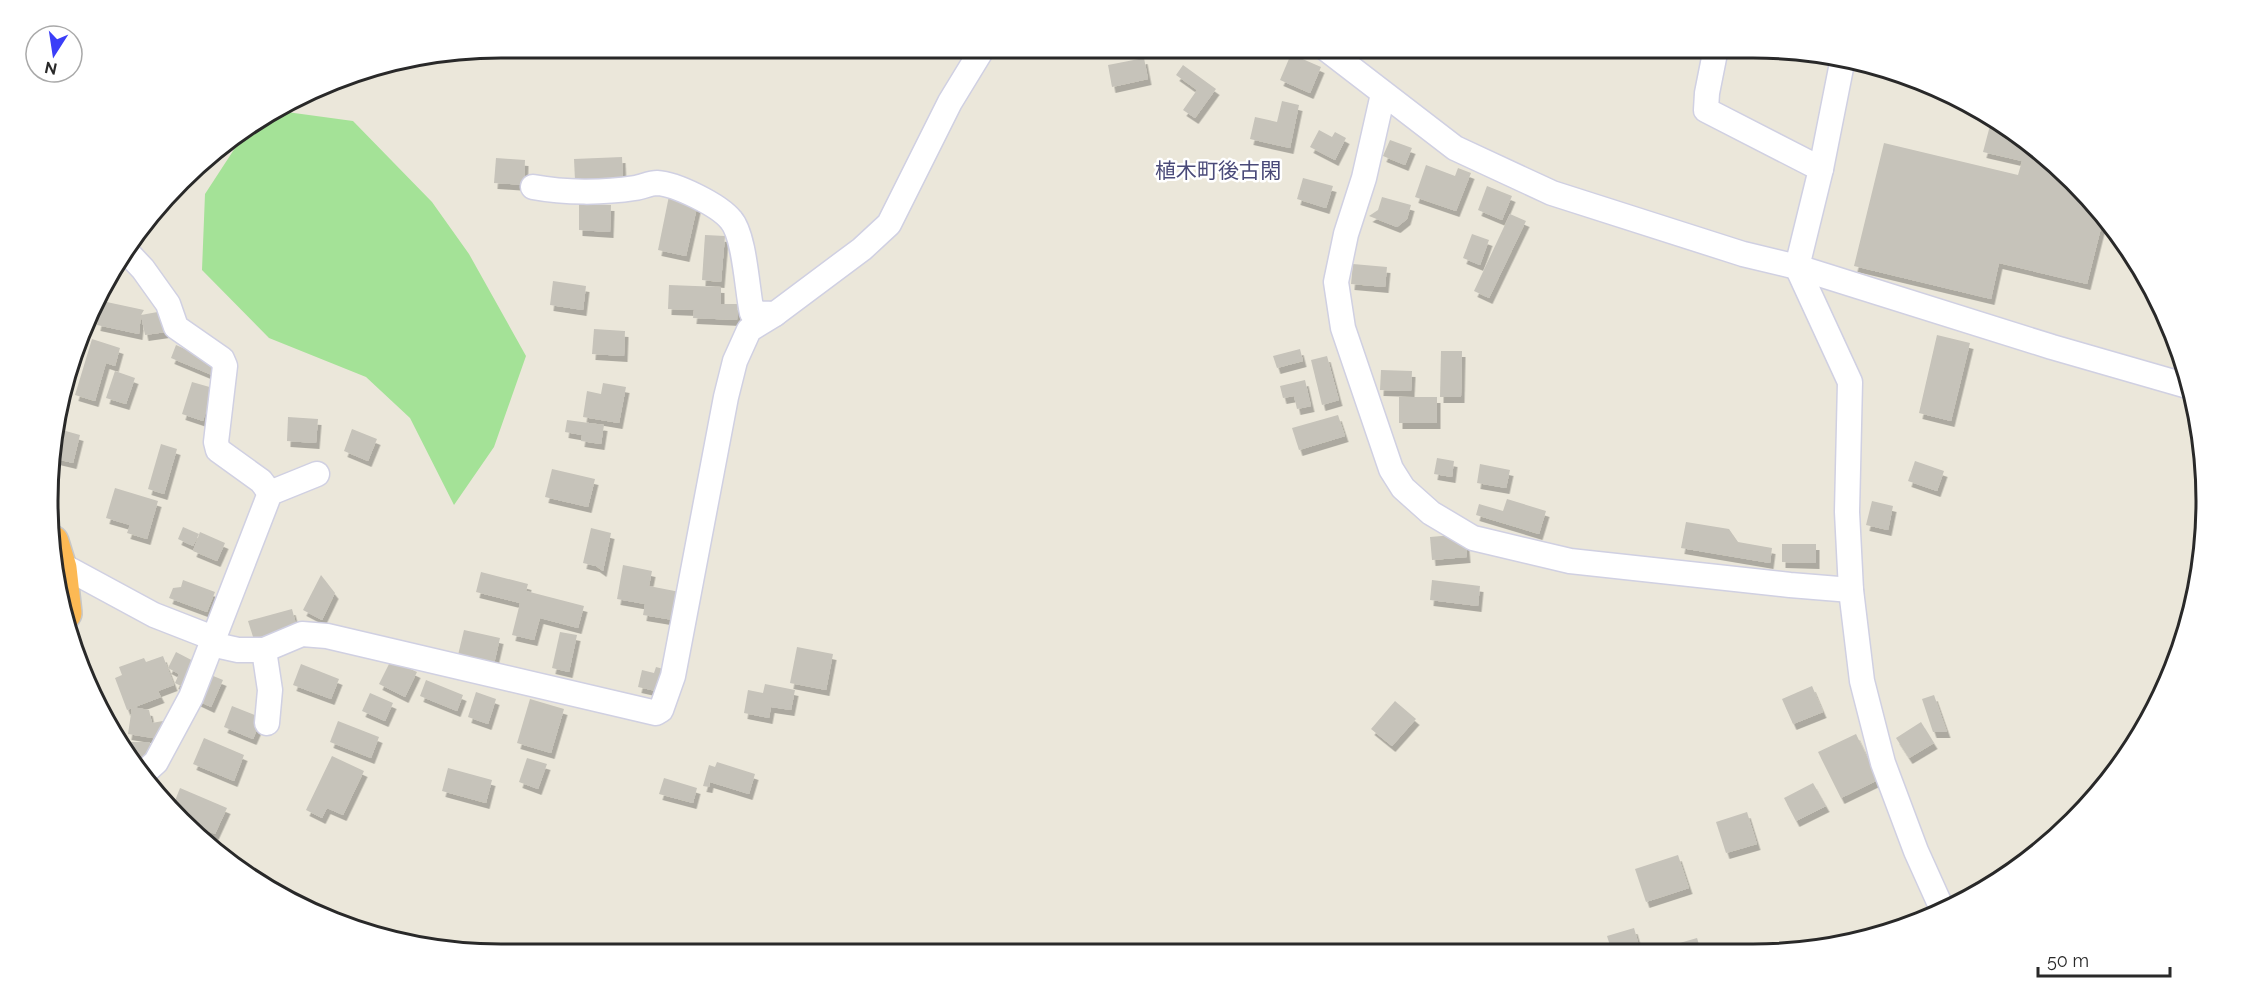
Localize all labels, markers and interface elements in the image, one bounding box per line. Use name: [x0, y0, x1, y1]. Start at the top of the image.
north arrow: [24, 24, 84, 84]
text: N: [43, 58, 59, 79]
district label: 植木町後古閑: [1155, 158, 1281, 183]
scale bar: [2038, 940, 2170, 978]
text: 50 m: [2047, 950, 2089, 971]

